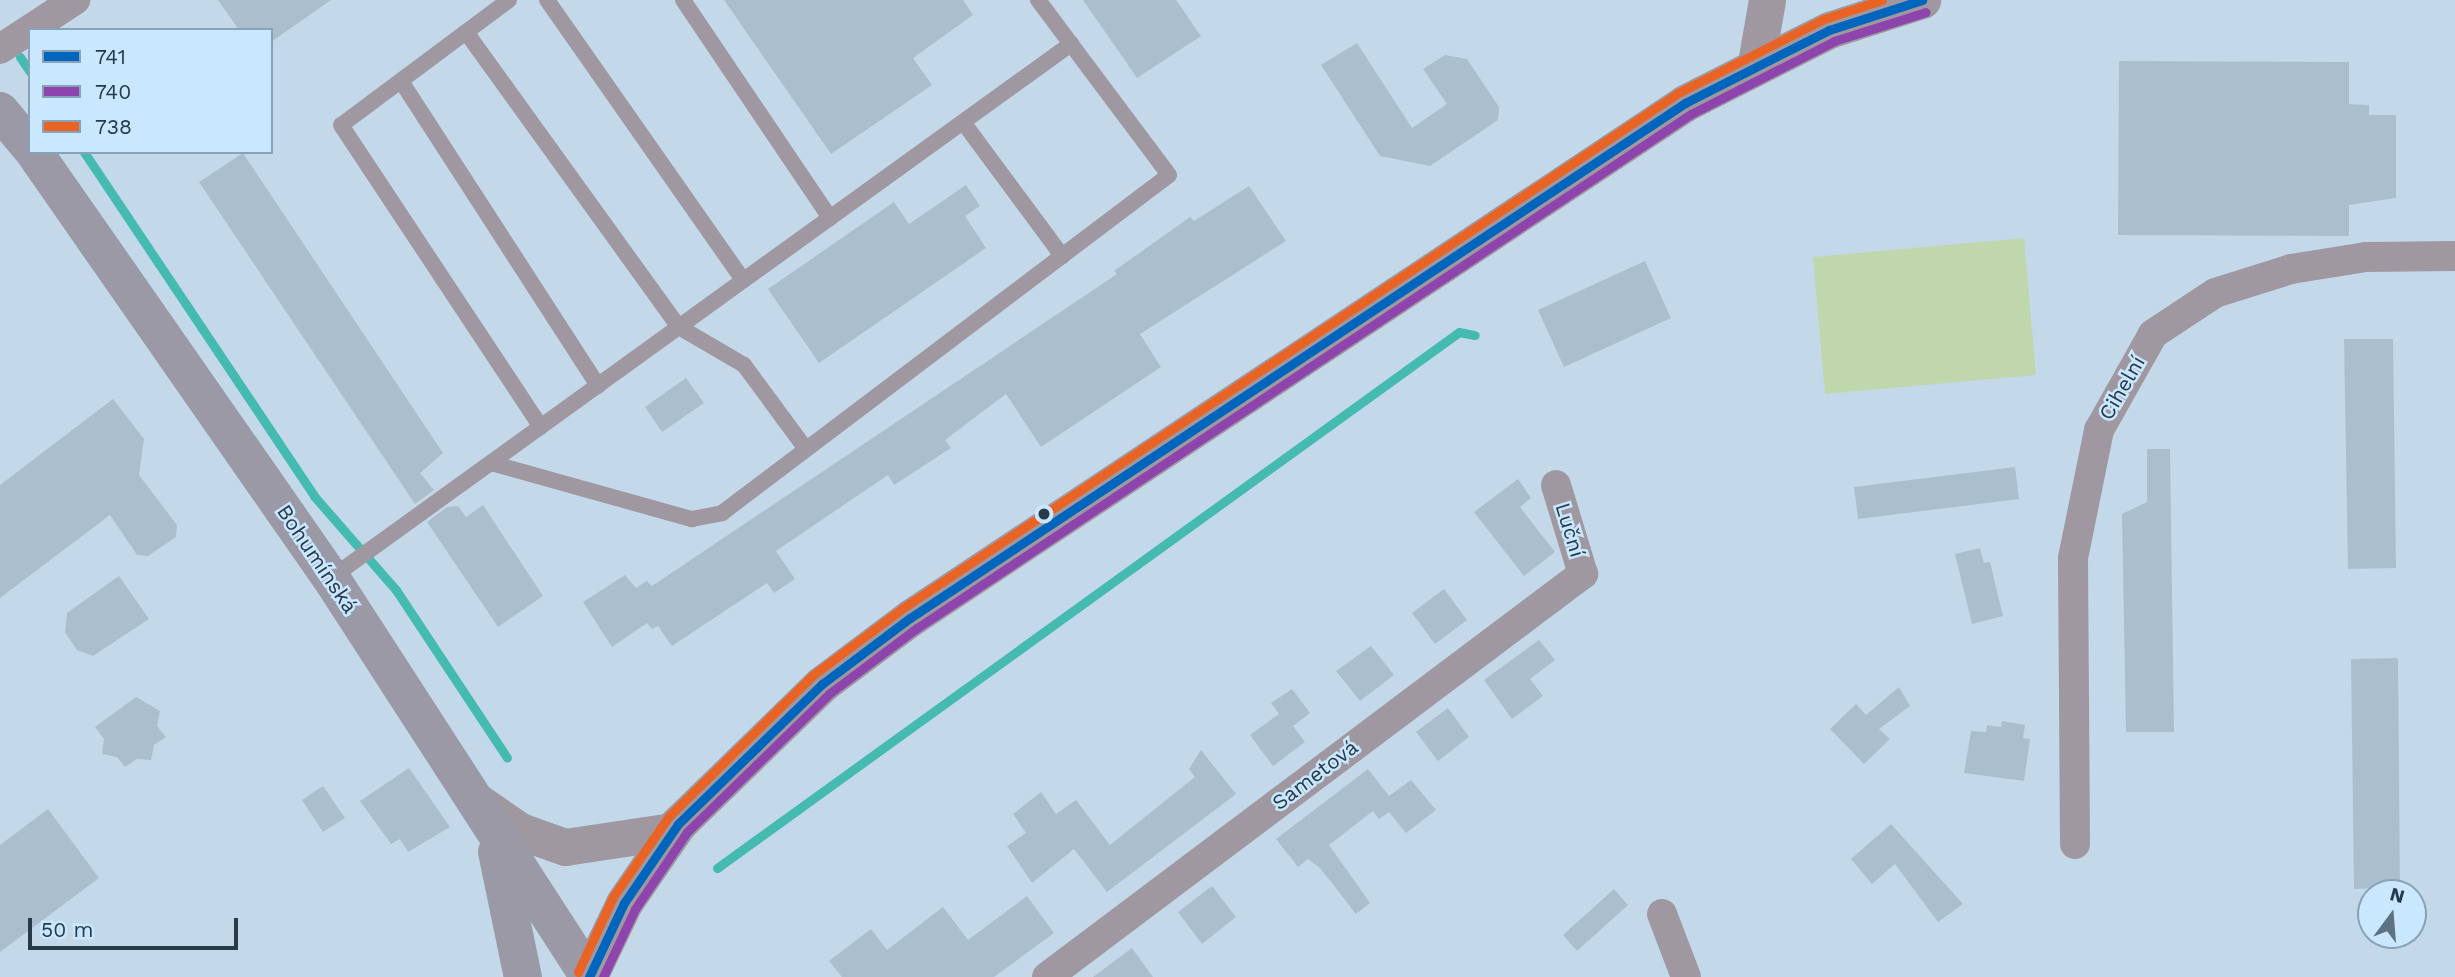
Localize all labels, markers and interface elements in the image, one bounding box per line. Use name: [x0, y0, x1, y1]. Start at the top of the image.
legend: [28, 28, 273, 154]
text: 741: [95, 44, 126, 69]
text: 740: [95, 79, 131, 104]
text: 738: [95, 114, 132, 139]
street label: Cihelní: [2094, 351, 2150, 425]
street label: Bohumínská: [271, 500, 363, 618]
street label: Luční: [1550, 500, 1590, 560]
unlabelled marker: [1037, 507, 1051, 521]
street label: Sametová: [1267, 735, 1363, 815]
north arrow: [2357, 879, 2427, 949]
text: N: [2387, 882, 2407, 908]
scale bar: [32, 904, 242, 948]
text: 50 m: [41, 917, 93, 942]

